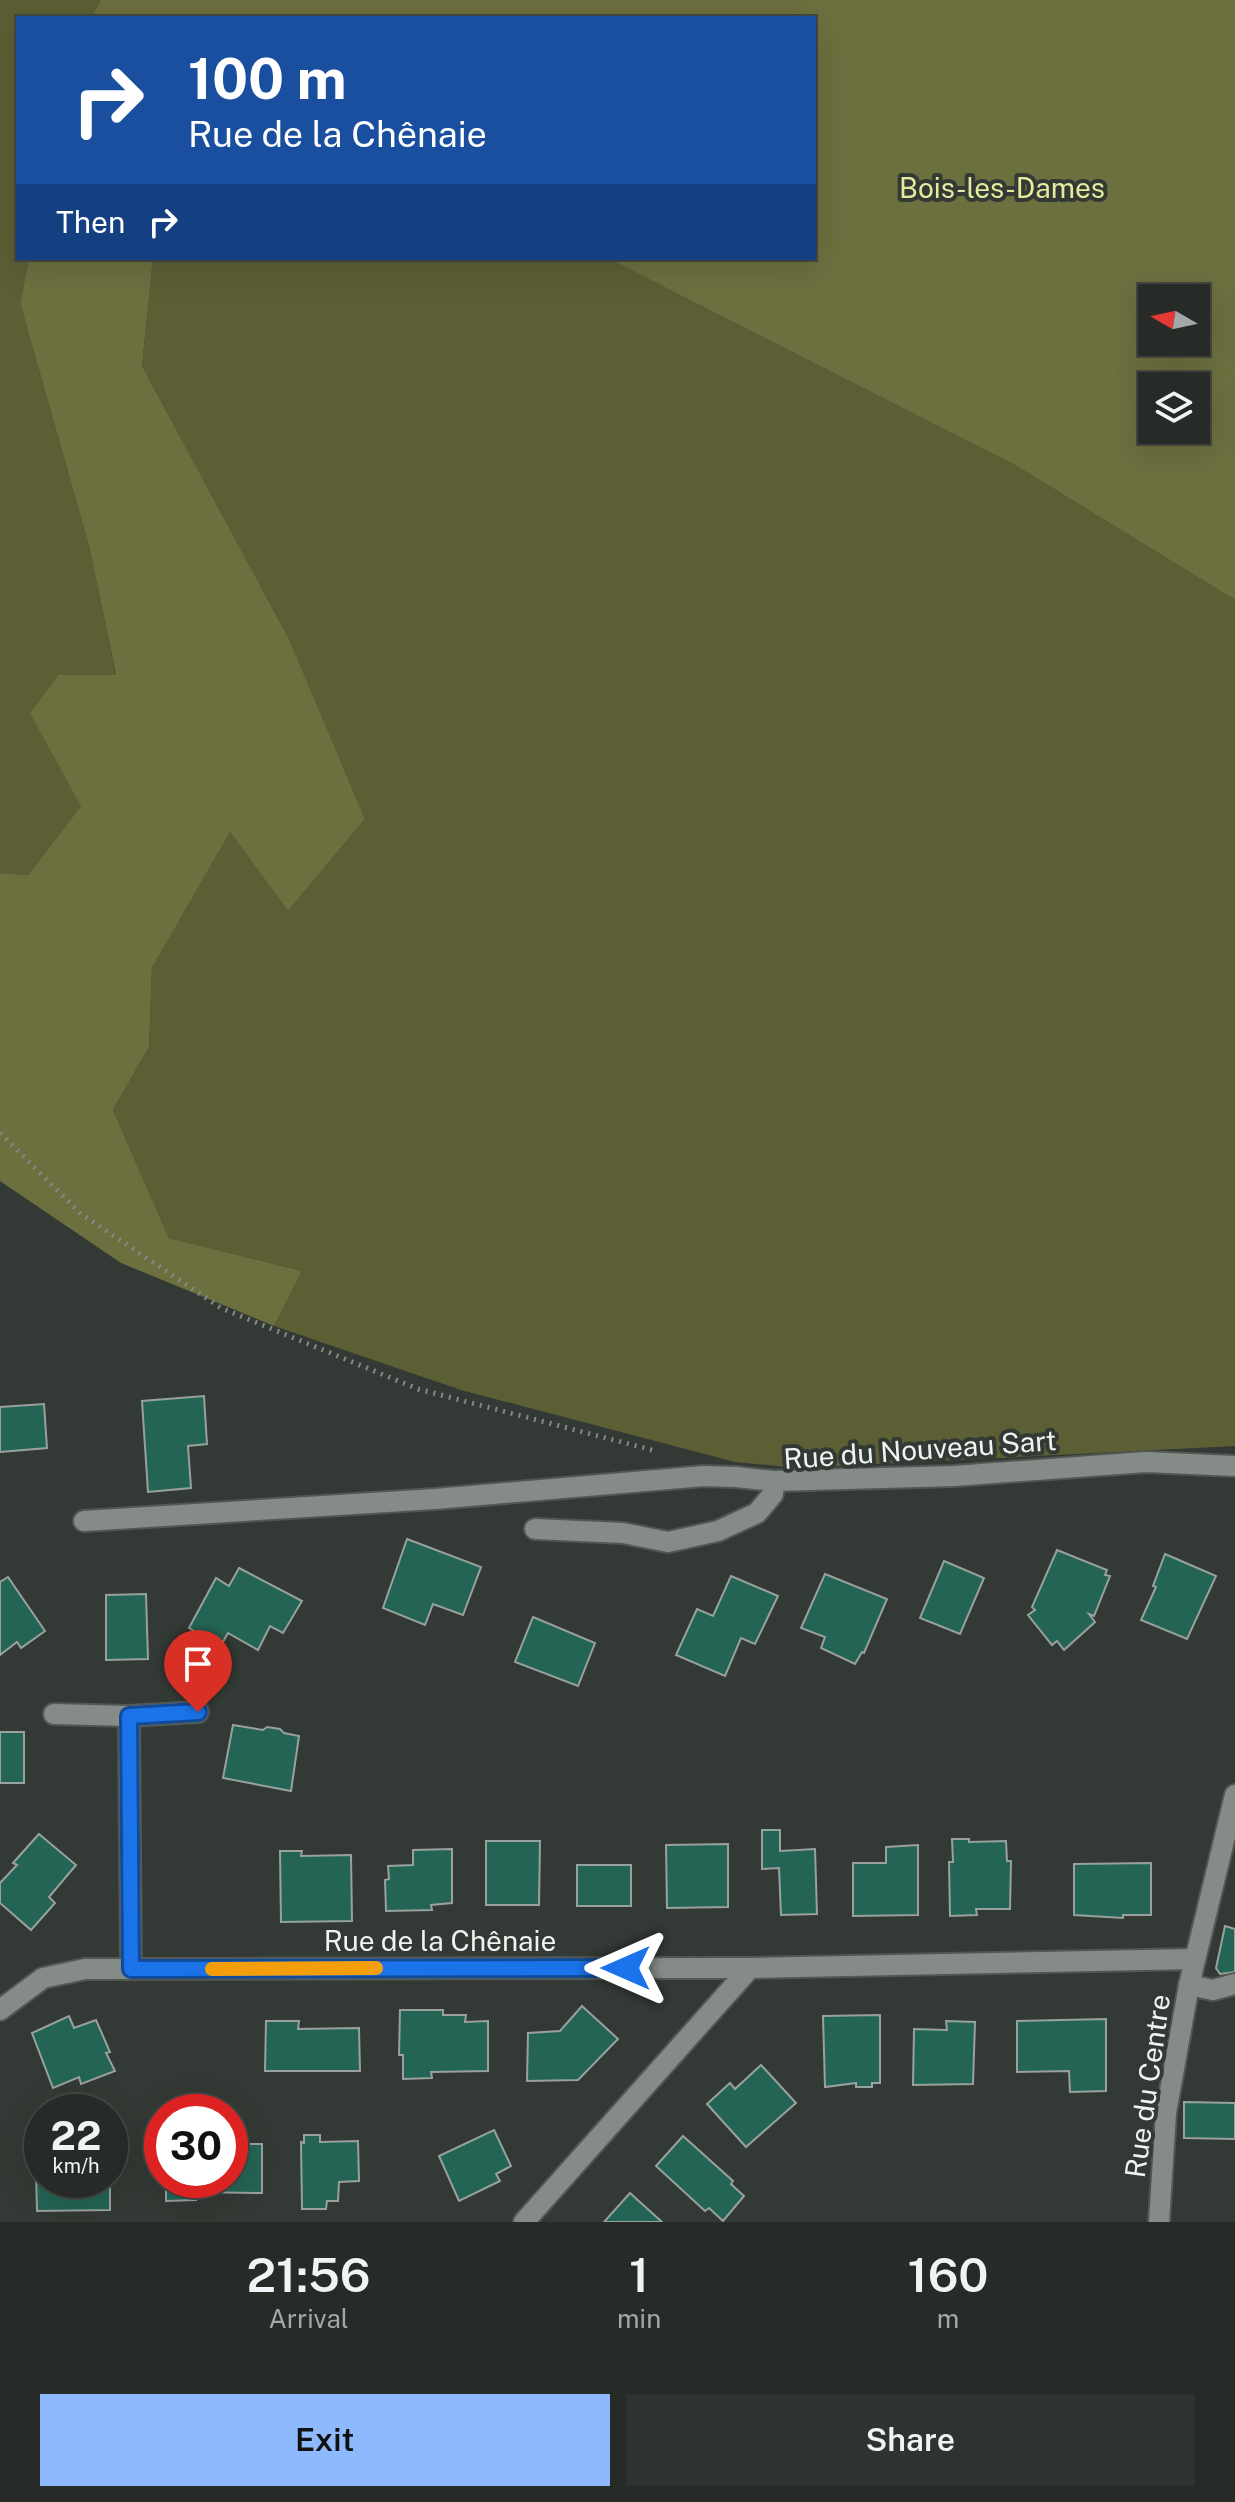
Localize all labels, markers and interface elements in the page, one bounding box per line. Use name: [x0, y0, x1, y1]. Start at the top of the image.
text: 100 m: [188, 46, 347, 112]
icon: right: [56, 48, 160, 152]
text: Rue de la Chênaie: [188, 113, 487, 155]
park label: Bois-les-Dames: [899, 171, 1105, 204]
icon: right: [141, 200, 185, 244]
text: Then: [56, 204, 125, 240]
north arrow: [1138, 284, 1210, 356]
map controls: [1138, 284, 1210, 444]
button: layers: [1138, 372, 1210, 444]
street label: Rue du Nouveau Sart: [782, 1423, 1058, 1475]
pin: [164, 1630, 232, 1712]
icon: arrive: [176, 1642, 220, 1686]
street label: Rue de la Chênaie: [324, 1924, 556, 1957]
position arrow: [584, 1926, 668, 2010]
street label: Rue du Centre: [1118, 1992, 1176, 2180]
speed limit sign: 30: [144, 2094, 248, 2198]
text: 22: [51, 2112, 101, 2159]
text: km/h: [52, 2154, 100, 2178]
text: 21:56: [246, 2246, 371, 2303]
text: 1: [629, 2246, 649, 2303]
text: 160: [908, 2246, 989, 2303]
text: Arrival: [268, 2303, 349, 2334]
text: min: [617, 2303, 661, 2334]
text: m: [937, 2303, 959, 2334]
button: Exit: [40, 2394, 610, 2486]
button: Share: [626, 2394, 1195, 2486]

